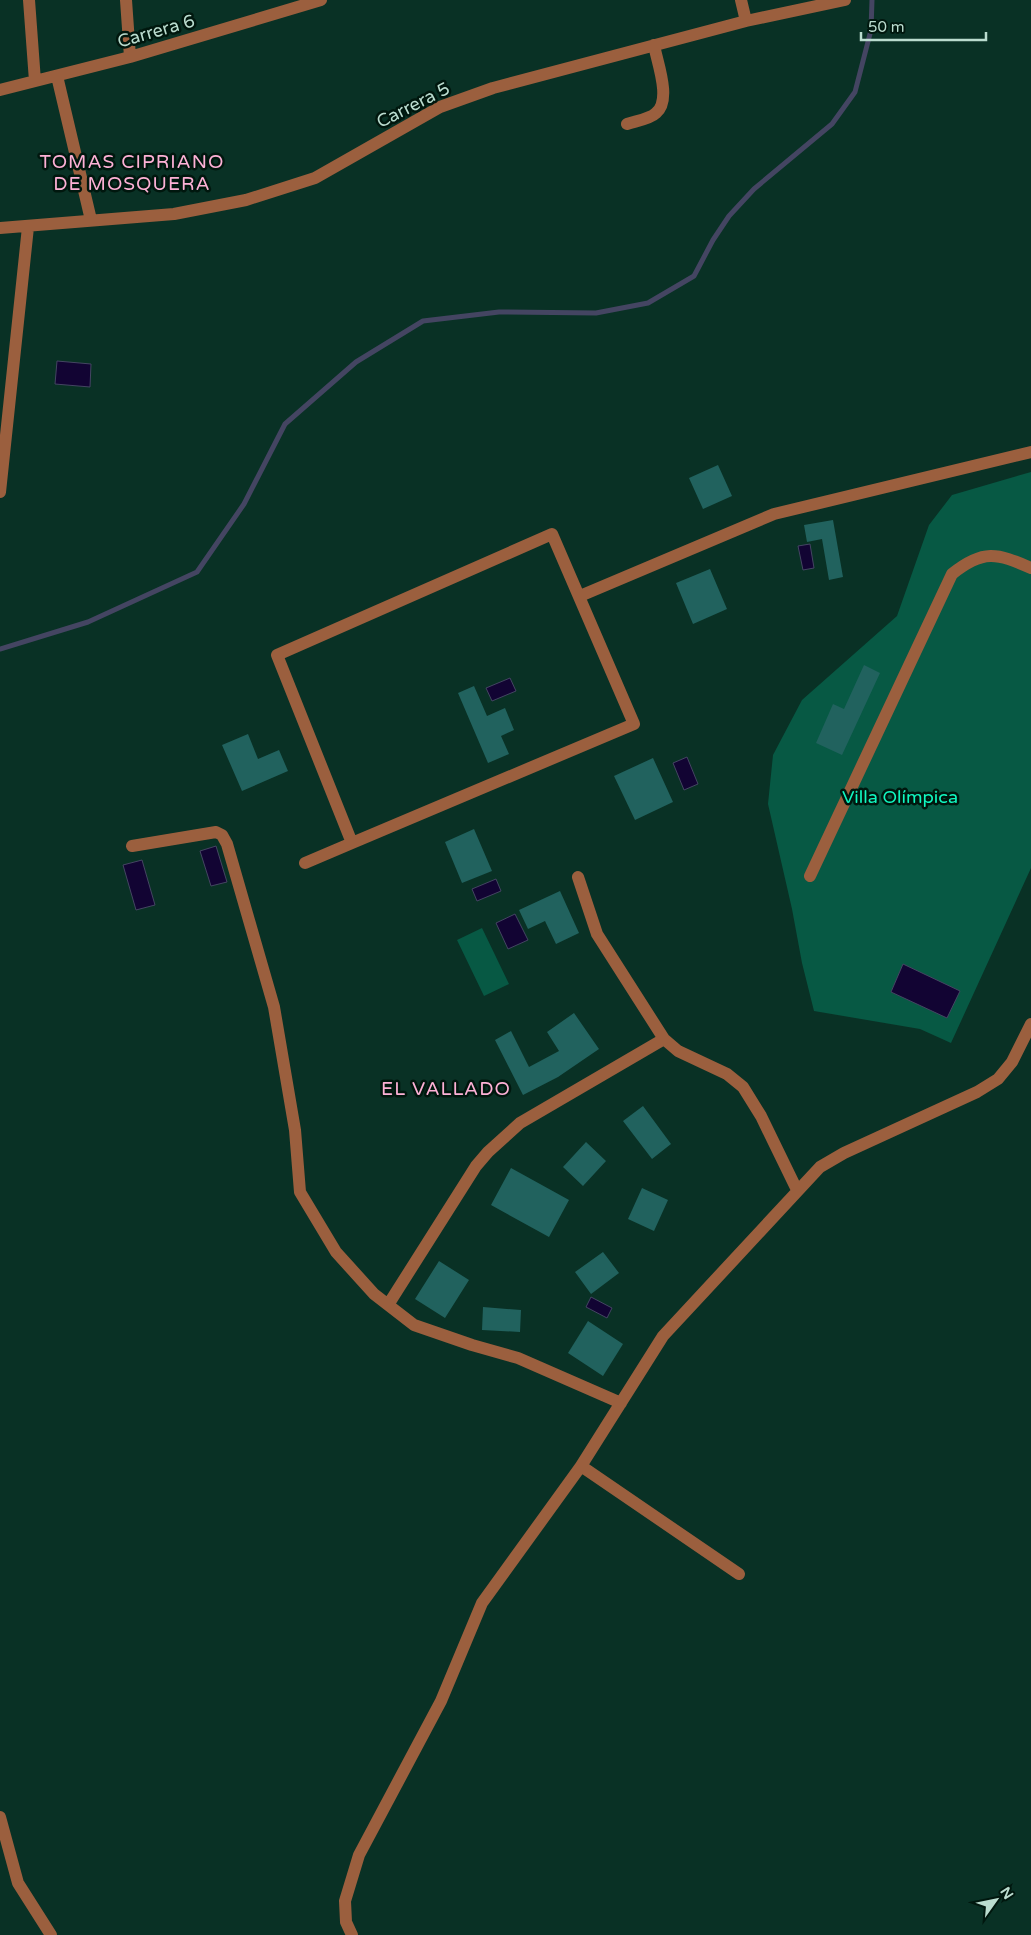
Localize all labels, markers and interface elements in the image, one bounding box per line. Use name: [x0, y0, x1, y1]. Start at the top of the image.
street label: Carrera 6: [115, 9, 197, 53]
scale bar: [861, 10, 986, 42]
text: 50 m: [868, 18, 905, 36]
street label: Carrera 5: [373, 77, 453, 133]
district label: TOMAS CIPRIANO DE MOSQUERA: [40, 151, 224, 195]
park label: Villa Olímpica: [842, 786, 958, 808]
district label: EL VALLADO: [381, 1078, 511, 1100]
north arrow: [971, 1875, 1021, 1925]
text: N: [996, 1884, 1017, 1903]

